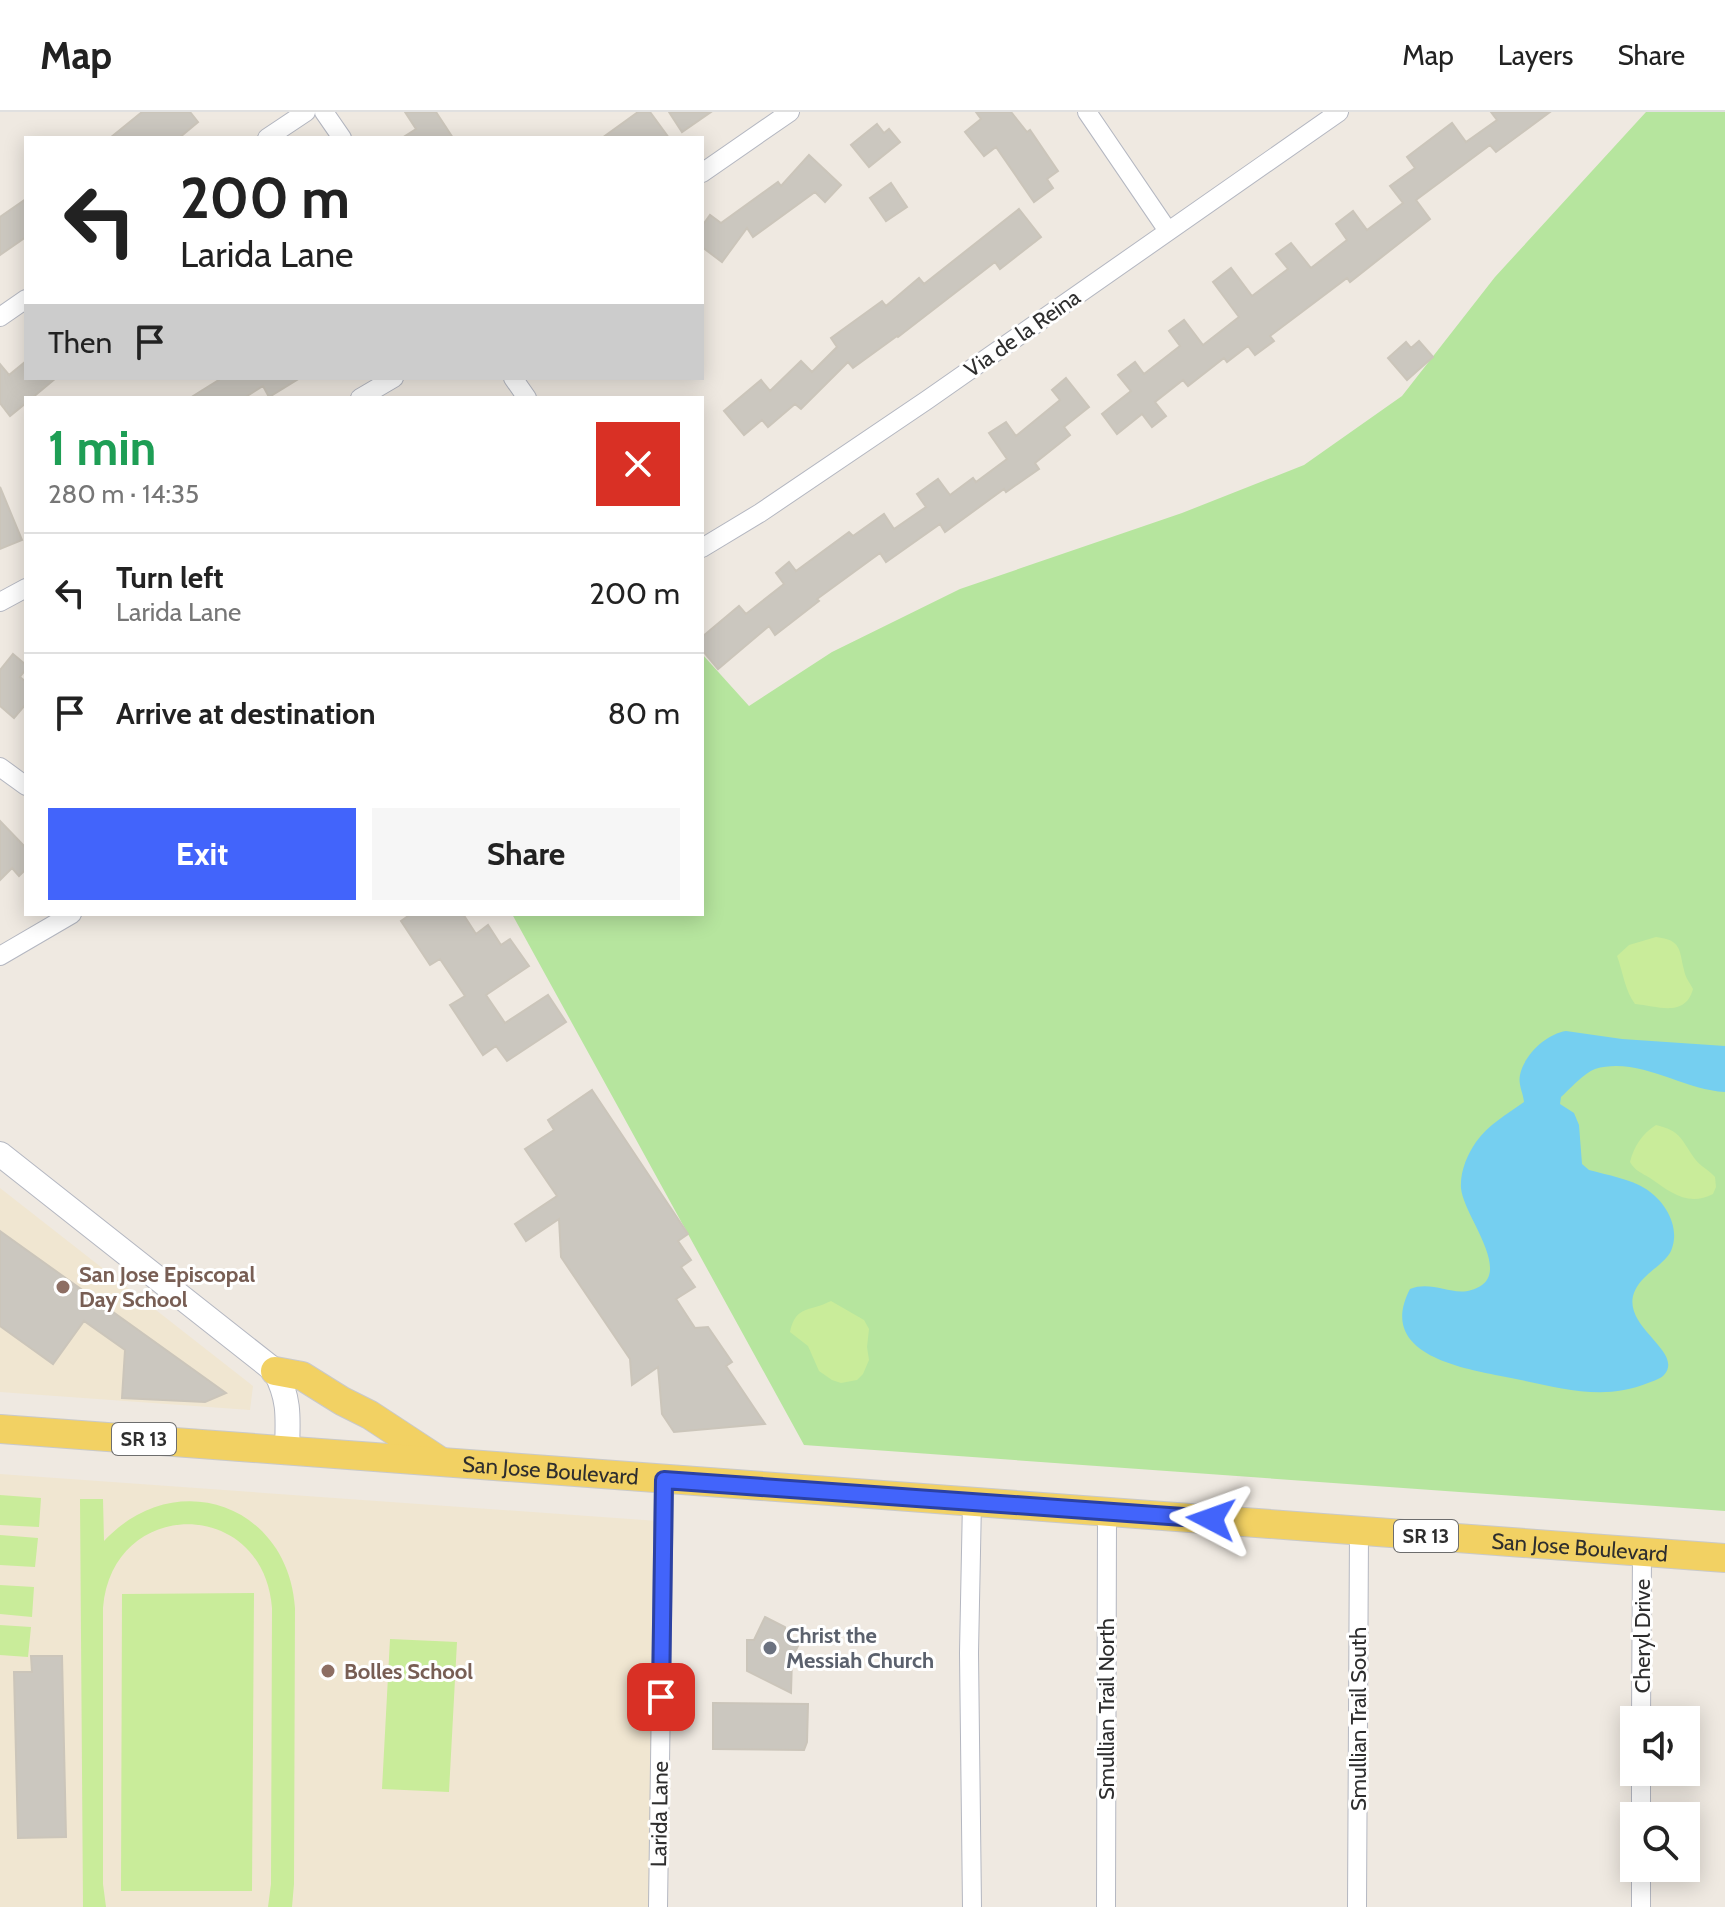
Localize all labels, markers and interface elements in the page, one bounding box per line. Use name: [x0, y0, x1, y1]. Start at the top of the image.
text: Map: [40, 32, 112, 79]
text: Map: [1402, 38, 1454, 72]
text: Layers: [1498, 38, 1573, 72]
text: Share: [1617, 38, 1685, 72]
text: 200 m: [180, 164, 350, 232]
icon: left: [48, 168, 152, 272]
text: Larida Lane: [180, 232, 354, 276]
street label: Via de la Reina: [959, 283, 1086, 383]
icon: arrive: [128, 320, 172, 364]
text: Then: [48, 324, 112, 361]
text: 1 min: [48, 419, 156, 477]
button: close: [596, 422, 680, 506]
text: 280 m · 14:35: [48, 478, 199, 510]
text: Turn left: [116, 559, 224, 596]
icon: left: [48, 571, 92, 615]
text: 200 m: [589, 575, 680, 612]
text: Larida Lane: [116, 596, 241, 628]
icon: arrive: [48, 691, 92, 735]
text: Arrive at destination: [116, 695, 376, 732]
text: 80 m: [608, 695, 680, 732]
button: Exit: [48, 808, 356, 900]
button: Share: [372, 808, 680, 900]
place label: San Jose Episcopal Day School: [79, 1261, 255, 1313]
marker: San Jose Episcopal Day School: [54, 1278, 72, 1296]
road number: SR 13: [112, 1423, 176, 1455]
street label: San Jose Boulevard: [461, 1451, 640, 1491]
position arrow: [1169, 1477, 1253, 1561]
road number: SR 13: [1394, 1520, 1458, 1552]
street label: San Jose Boulevard: [1490, 1528, 1669, 1568]
street label: Cheryl Drive: [1629, 1579, 1656, 1693]
street label: Smullian Trail North: [1093, 1618, 1120, 1800]
place label: Christ the Messiah Church: [786, 1622, 934, 1674]
street label: Smullian Trail South: [1345, 1627, 1372, 1811]
marker: Christ the Messiah Church: [761, 1639, 779, 1657]
place label: Bolles School: [344, 1658, 473, 1685]
marker: Bolles School: [319, 1662, 337, 1680]
pin: [627, 1663, 695, 1731]
icon: arrive: [639, 1675, 683, 1719]
map controls: [1620, 1706, 1700, 1882]
button: sound: [1620, 1706, 1700, 1786]
street label: Larida Lane: [645, 1761, 674, 1867]
button: search: [1620, 1802, 1700, 1882]

